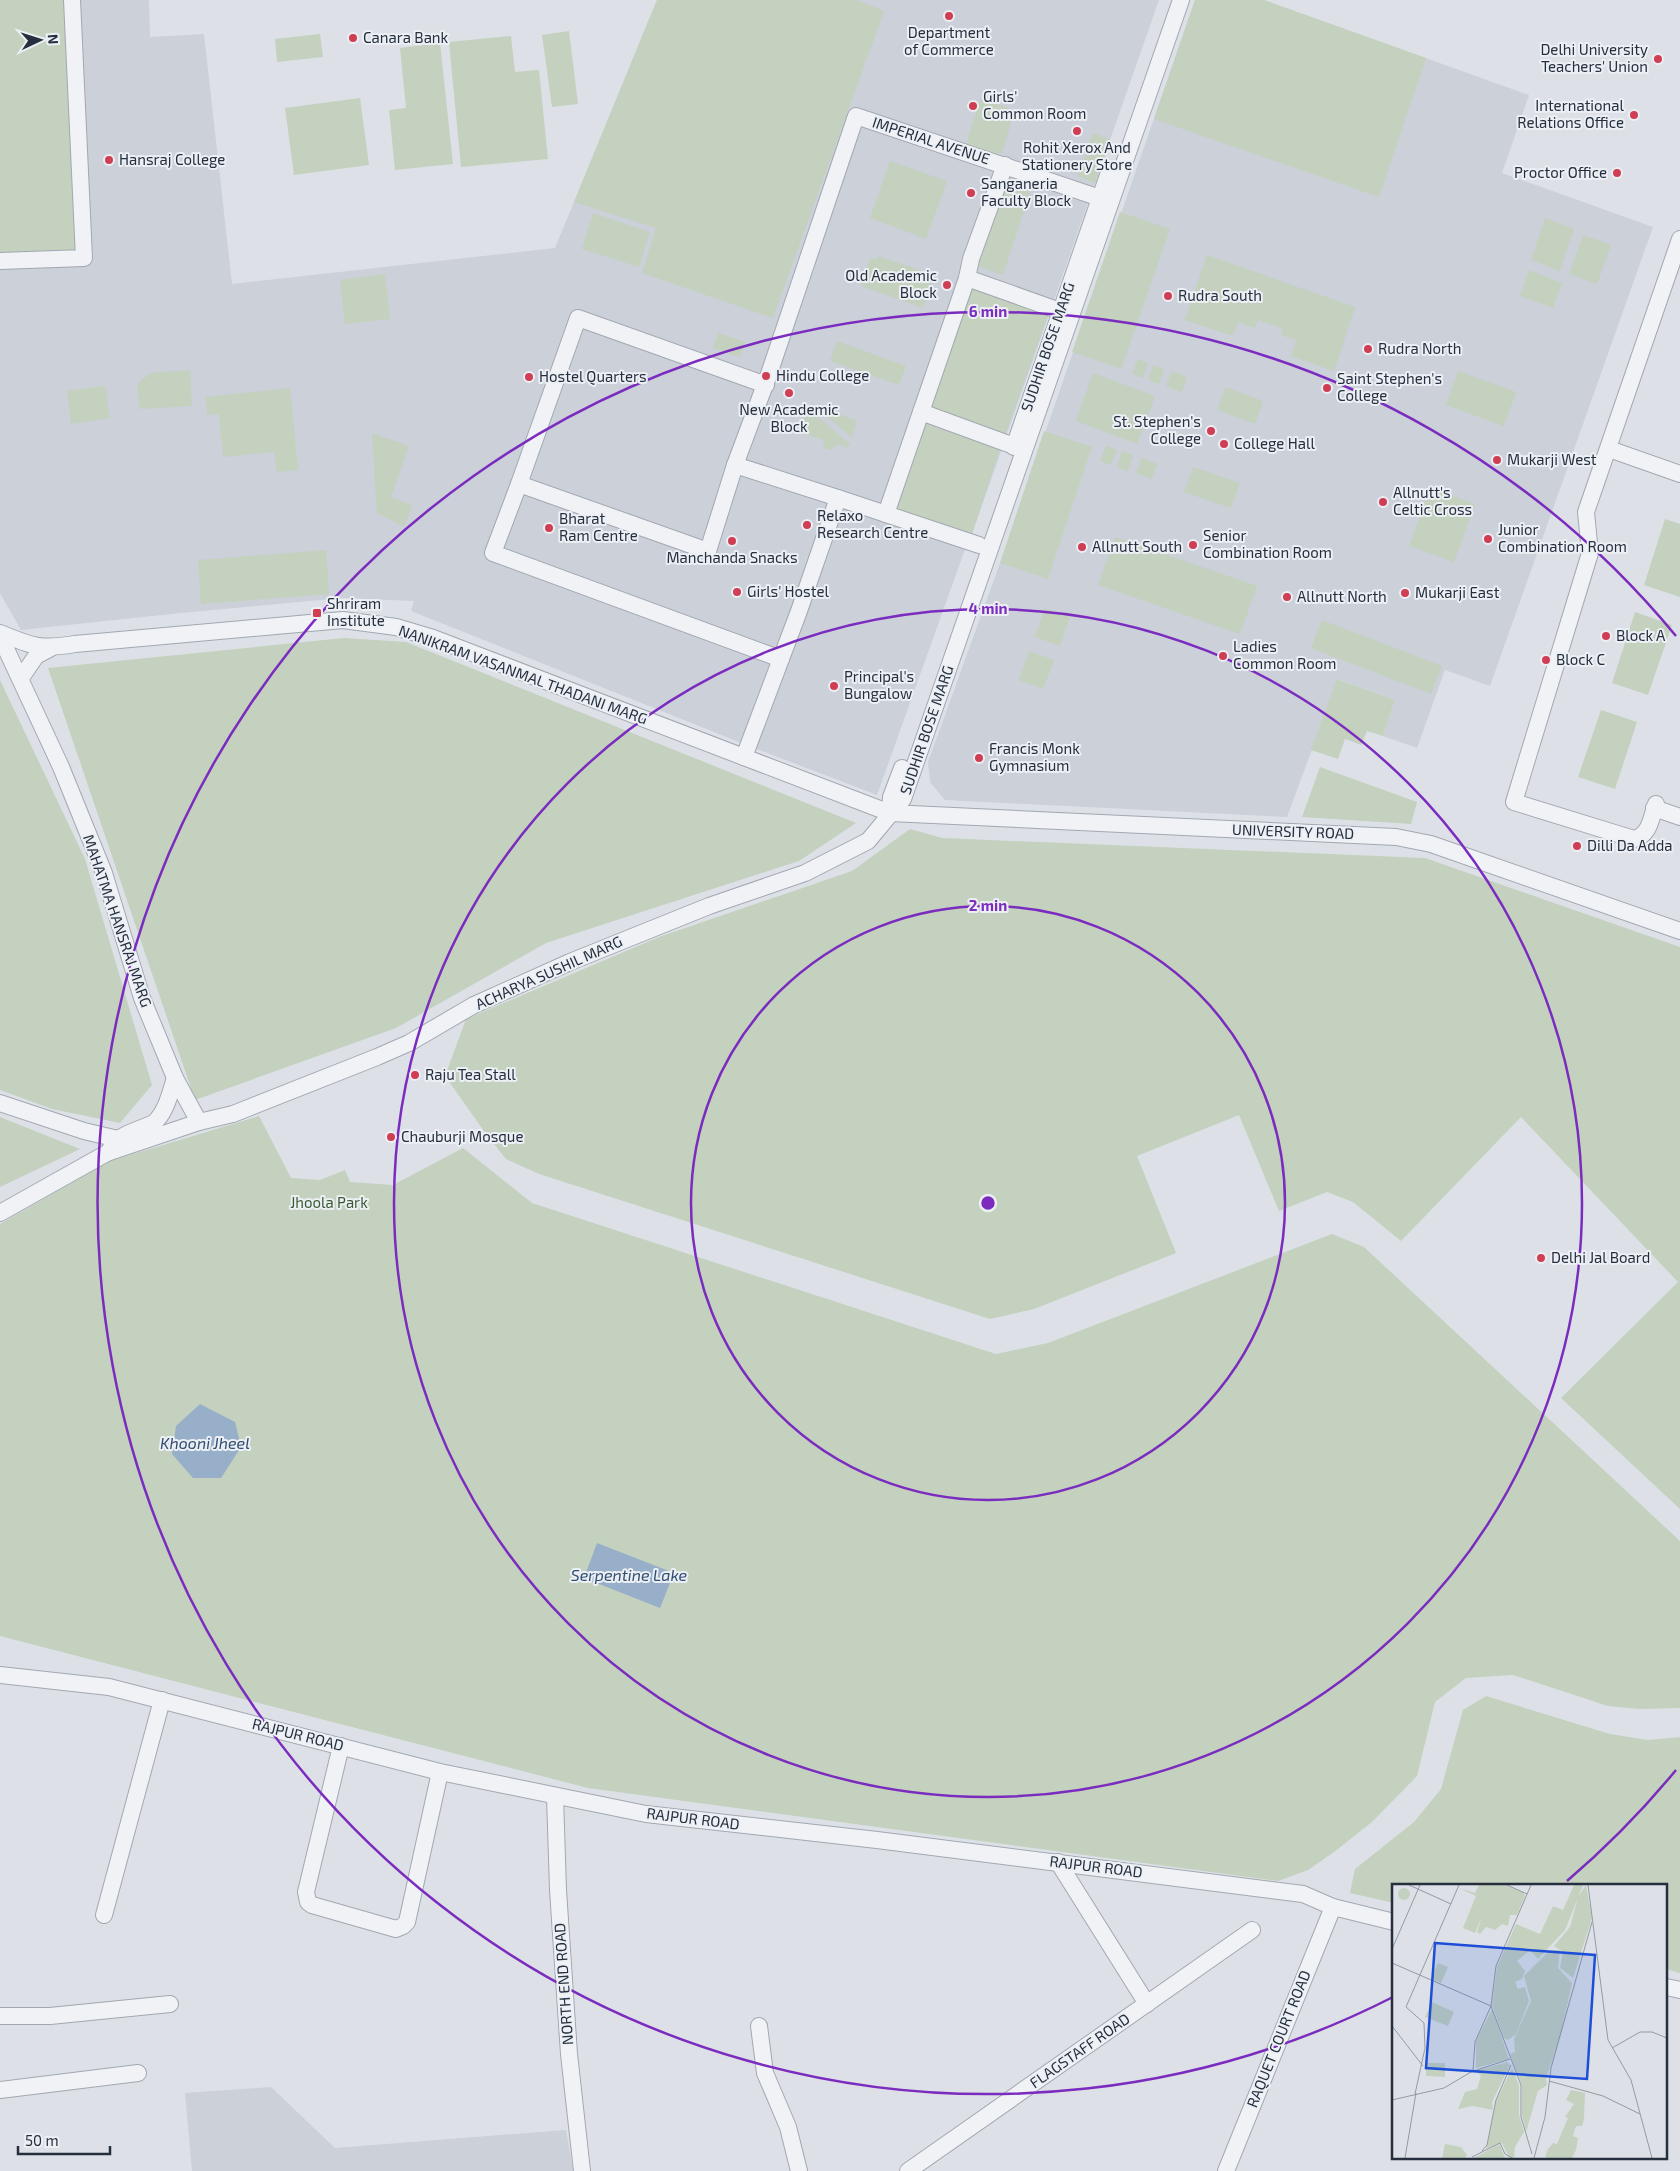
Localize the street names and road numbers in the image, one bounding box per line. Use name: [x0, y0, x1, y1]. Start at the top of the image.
street label: IMPERIAL AVENUE: [870, 113, 992, 168]
street label: SUDHIR BOSE MARG: [1016, 280, 1078, 414]
street label: NANIKRAM VASANMAL THADANI MARG: [396, 621, 650, 728]
street label: SUDHIR BOSE MARG: [895, 663, 957, 797]
street label: UNIVERSITY ROAD: [1232, 820, 1355, 842]
street label: MAHATMA HANSRAJ MARG: [80, 832, 156, 1010]
street label: ACHARYA SUSHIL MARG: [472, 932, 625, 1013]
street label: RAJPUR ROAD: [251, 1714, 346, 1754]
street label: RAJPUR ROAD: [646, 1803, 741, 1833]
street label: RAJPUR ROAD: [1049, 1851, 1144, 1881]
street label: NORTH END ROAD: [550, 1922, 576, 2046]
street label: RAQUET COURT ROAD: [1242, 1967, 1315, 2110]
street label: FLAGSTAFF ROAD: [1026, 2009, 1133, 2091]

